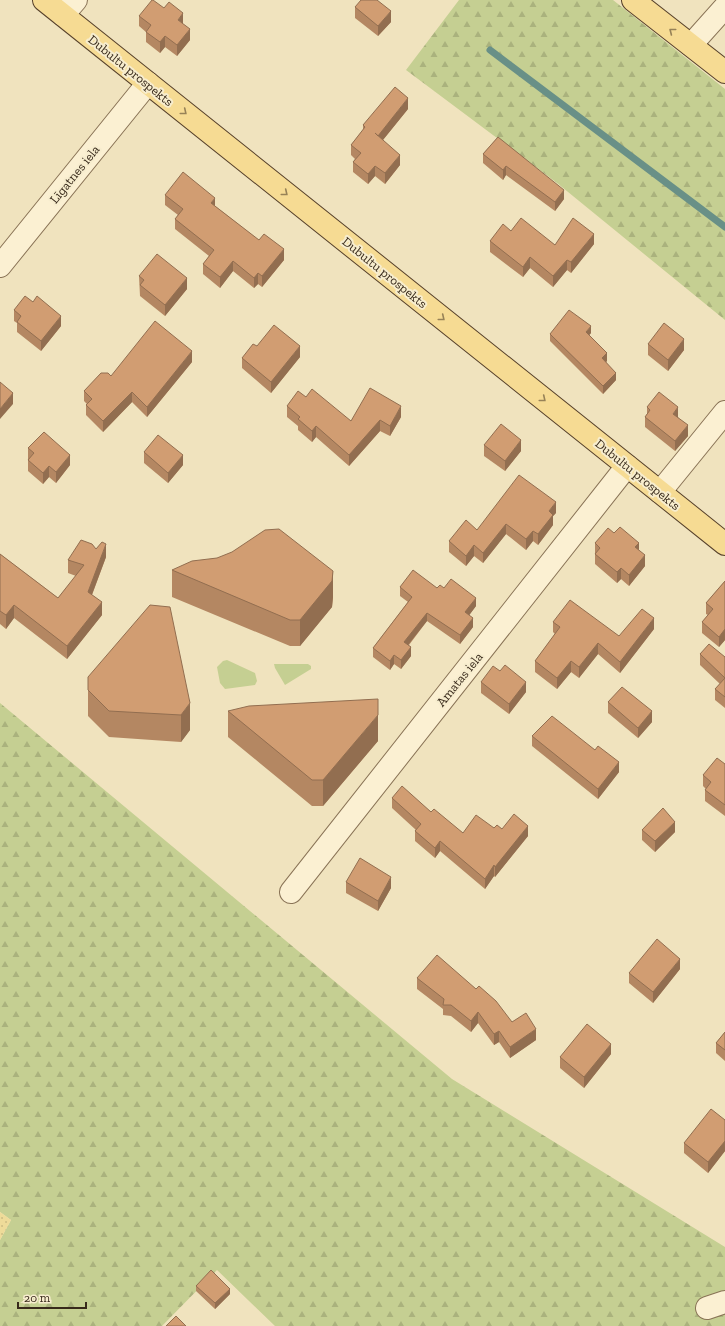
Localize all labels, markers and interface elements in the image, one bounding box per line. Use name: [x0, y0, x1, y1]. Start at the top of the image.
one-way arrow: [670, 28, 677, 35]
street label: Dubultu prospekts: [85, 32, 176, 109]
one-way arrow: [179, 107, 186, 114]
street label: Līgatnes iela: [46, 142, 103, 206]
one-way arrow: [281, 188, 288, 195]
street label: Dubultu prospekts: [339, 234, 430, 311]
one-way arrow: [437, 313, 444, 320]
one-way arrow: [539, 394, 546, 401]
street label: Dubultu prospekts: [592, 436, 683, 513]
street label: Amatas iela: [433, 649, 486, 709]
scale bar: [18, 1284, 86, 1310]
text: 20 m: [24, 1291, 51, 1305]

